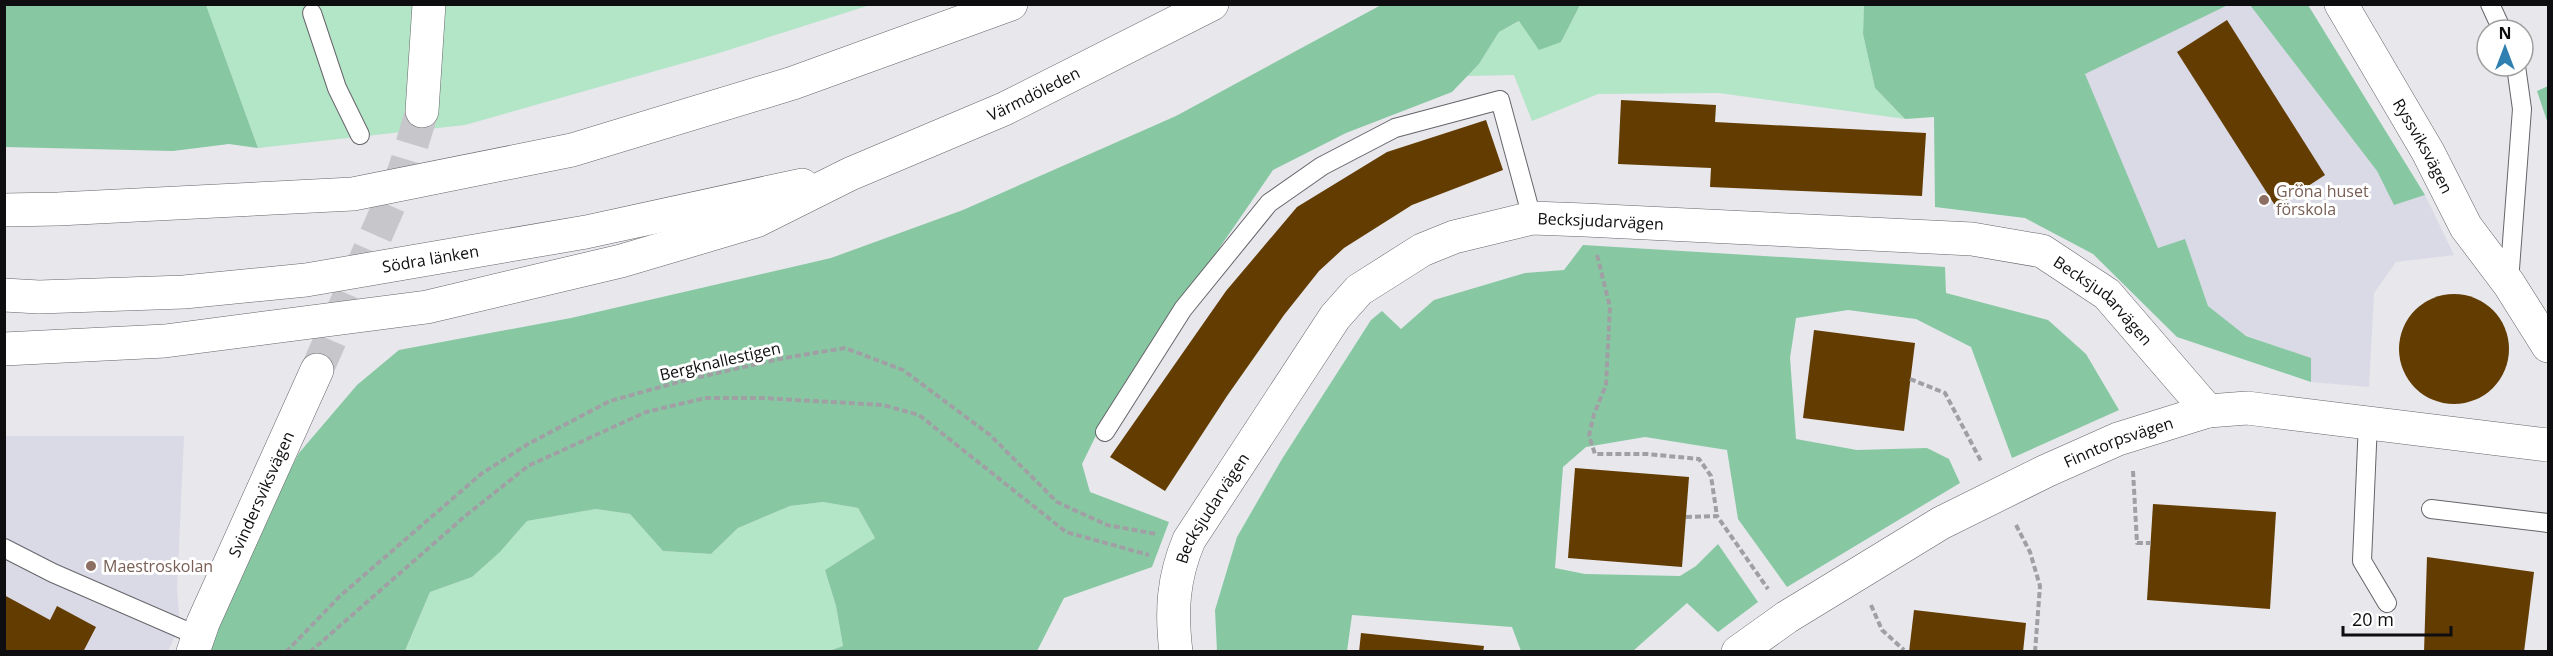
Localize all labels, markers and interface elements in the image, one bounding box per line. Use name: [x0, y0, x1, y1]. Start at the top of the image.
north arrow: [2475, 18, 2535, 78]
text: N: [2498, 22, 2512, 44]
street label: Värmdöleden: [984, 62, 1084, 126]
street label: Ryssviksvägen: [2388, 94, 2458, 197]
place label: Gröna huset förskola: [2276, 180, 2369, 220]
marker: Gröna huset förskola: [2257, 193, 2271, 207]
street label: Becksjudarvägen: [1537, 207, 1664, 235]
street label: Södra länken: [380, 240, 480, 278]
street label: Becksjudarvägen: [2049, 251, 2157, 350]
street label: Bergknallestigen: [657, 336, 783, 386]
street label: Finntorpsvägen: [2060, 412, 2176, 473]
street label: Svindersviksvägen: [223, 428, 299, 561]
street label: Becksjudarvägen: [1170, 449, 1254, 566]
place label: Maestroskolan: [103, 555, 213, 577]
marker: Maestroskolan: [84, 559, 98, 573]
scale bar: [2343, 599, 2451, 637]
text: 20 m: [2352, 607, 2394, 631]

